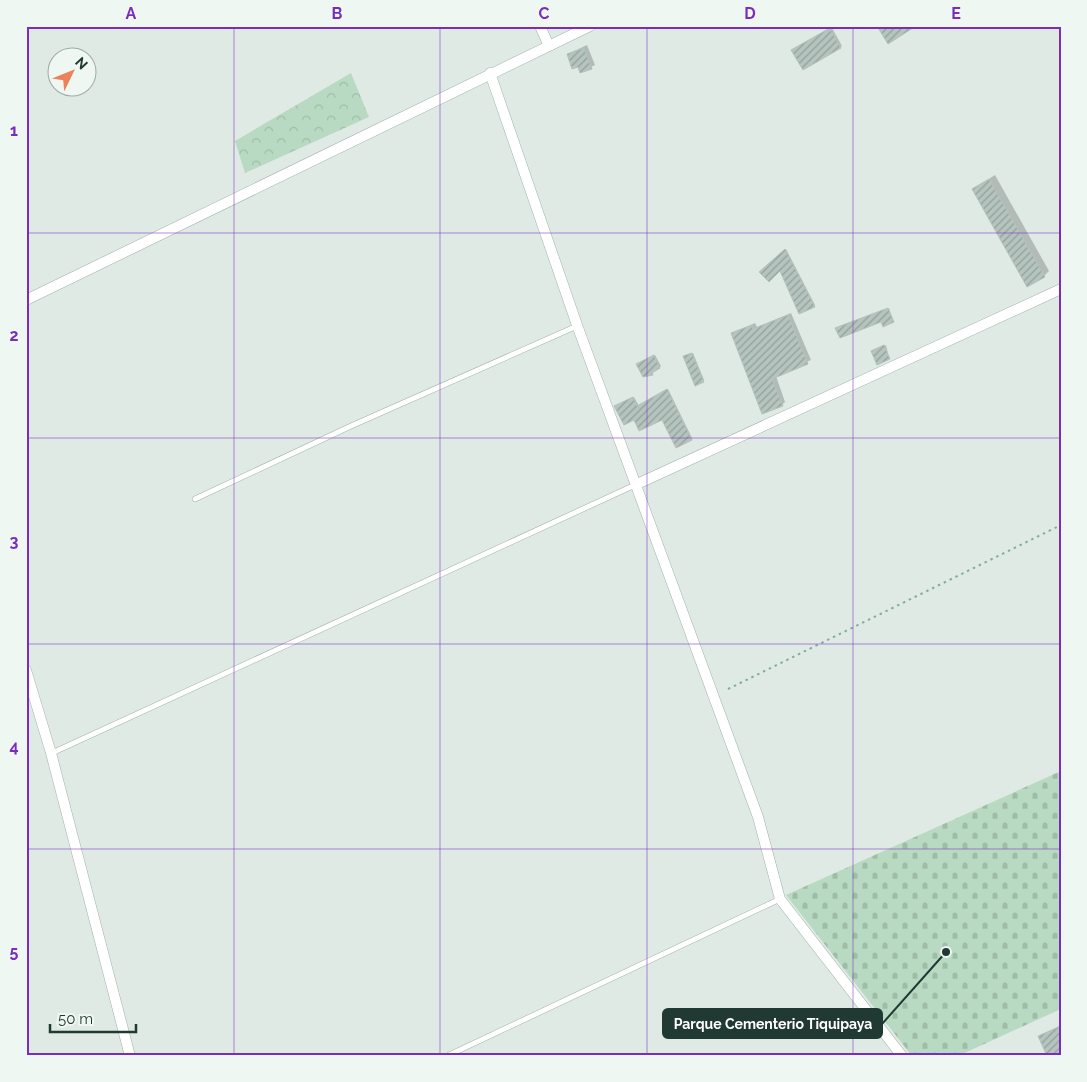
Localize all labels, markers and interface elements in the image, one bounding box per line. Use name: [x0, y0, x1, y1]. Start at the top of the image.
text: A: [126, 4, 137, 23]
text: B: [332, 4, 343, 23]
text: C: [539, 4, 550, 23]
text: D: [744, 4, 756, 23]
text: E: [951, 4, 961, 23]
north arrow: [48, 48, 98, 98]
text: N: [72, 54, 91, 72]
text: 1: [10, 121, 18, 140]
text: 2: [9, 326, 19, 345]
text: 3: [10, 532, 19, 551]
text: 4: [9, 737, 19, 756]
text: 5: [10, 942, 19, 961]
scale bar: [50, 1002, 136, 1034]
callout: Parque Cementerio Tiquipaya: [663, 1009, 882, 1038]
text: 50 m: [58, 1010, 93, 1028]
text: Parque Cementerio Tiquipaya: [674, 1016, 872, 1032]

